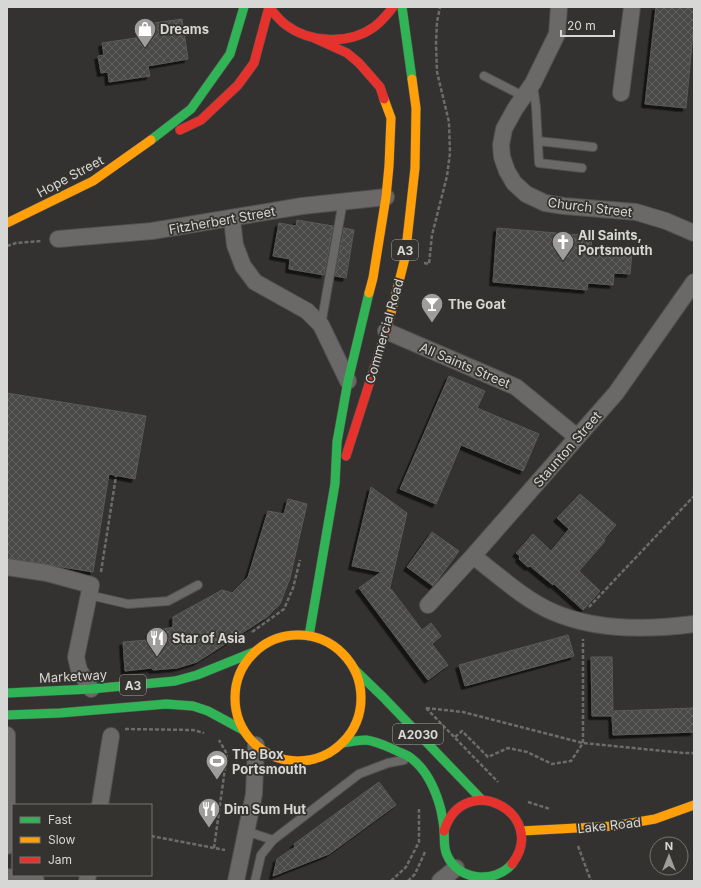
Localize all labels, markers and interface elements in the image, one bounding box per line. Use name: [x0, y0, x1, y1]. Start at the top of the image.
scale bar: [561, 12, 614, 38]
shop icon: Dreams: [132, 16, 158, 49]
text: 20 m: [567, 18, 596, 33]
place label: Dreams: [160, 21, 209, 37]
street label: Hope Street: [34, 152, 106, 200]
street label: Church Street: [547, 194, 633, 220]
street label: Fitzherbert Street: [168, 203, 276, 237]
place label: All Saints, Portsmouth: [578, 227, 653, 258]
church icon: All Saints, Portsmouth: [550, 229, 576, 262]
road number: A3: [392, 240, 418, 260]
street label: Commercial Road: [361, 277, 407, 385]
bar icon: The Goat: [419, 291, 445, 324]
place label: The Goat: [448, 296, 506, 312]
street label: All Saints Street: [417, 339, 513, 391]
street label: Staunton Street: [530, 408, 604, 490]
restaurant icon: Star of Asia: [144, 625, 170, 658]
place label: Star of Asia: [172, 630, 245, 646]
street label: Marketway: [39, 666, 107, 686]
road number: A3: [120, 675, 146, 695]
road number: A2030: [393, 724, 443, 744]
place label: The Box Portsmouth: [232, 746, 307, 777]
sports icon: The Box Portsmouth: [204, 748, 230, 781]
restaurant icon: Dim Sum Hut: [196, 796, 222, 829]
place label: Dim Sum Hut: [224, 801, 306, 817]
legend: [12, 804, 152, 876]
text: Fast: [48, 812, 72, 827]
street label: Lake Road: [576, 814, 642, 836]
text: Slow: [48, 832, 76, 847]
north arrow: [649, 836, 689, 876]
text: N: [665, 839, 673, 853]
text: Jam: [48, 852, 72, 867]

